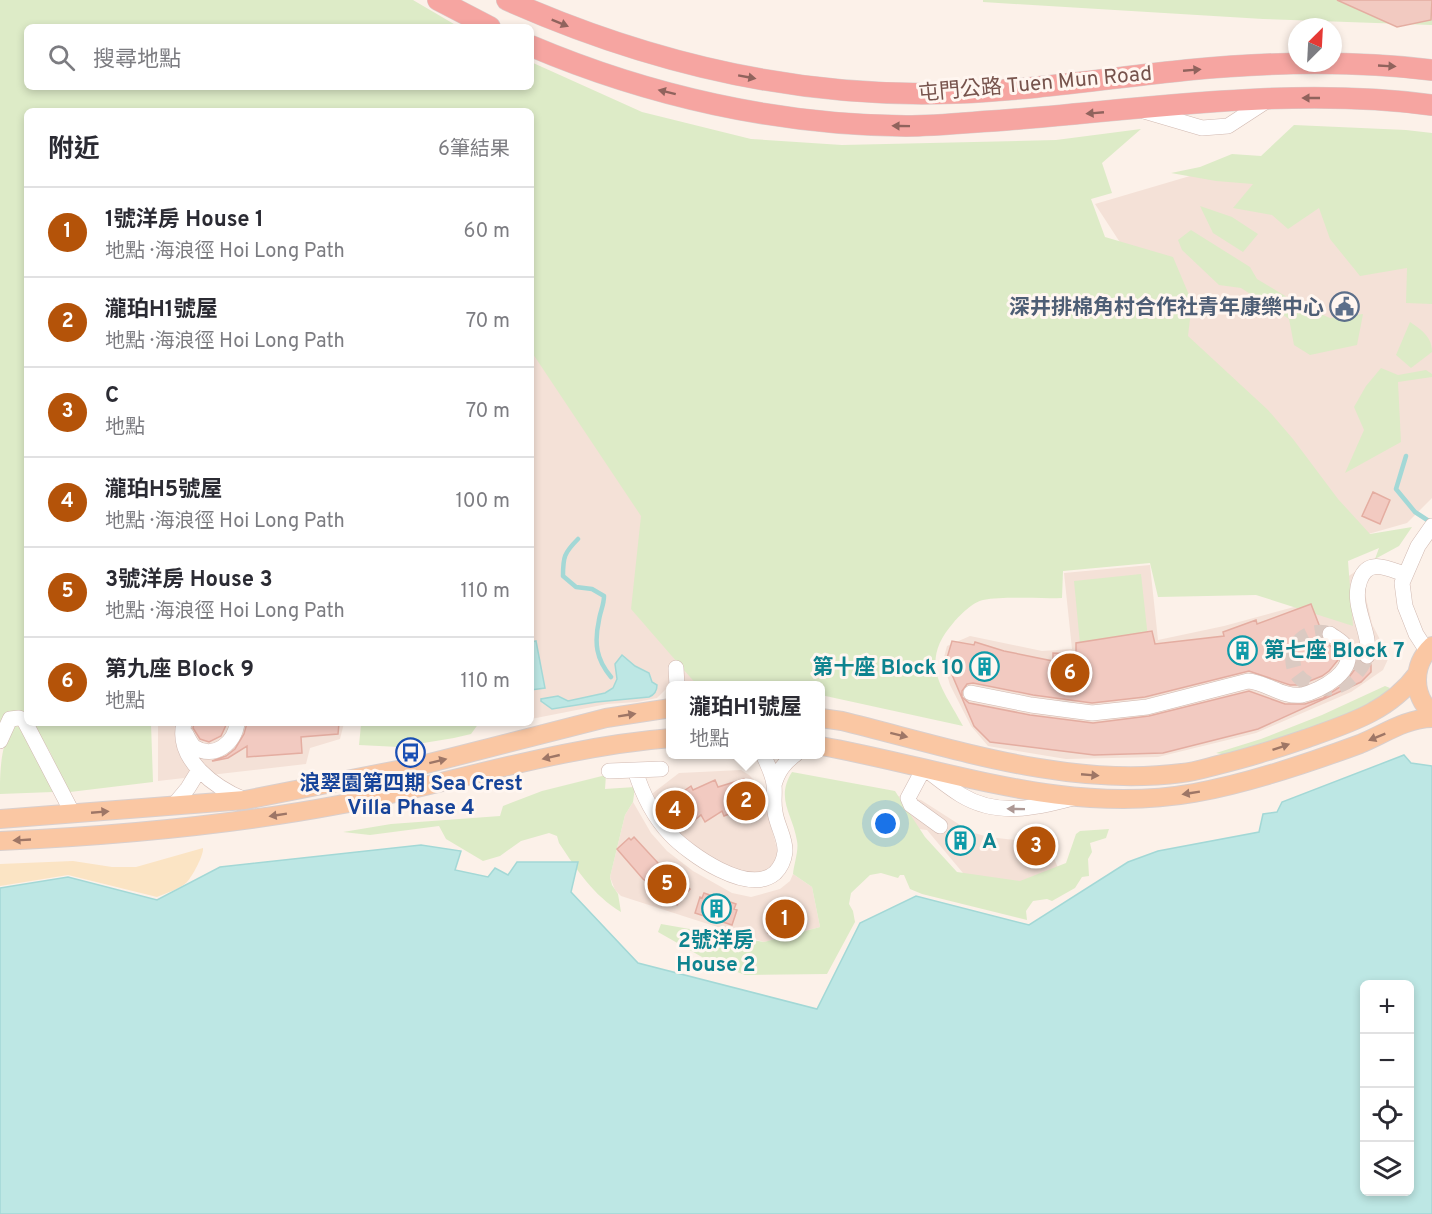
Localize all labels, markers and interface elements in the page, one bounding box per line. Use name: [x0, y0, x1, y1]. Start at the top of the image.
one-way arrow: [552, 18, 570, 28]
north arrow: [1288, 18, 1342, 72]
search box: [24, 24, 534, 90]
icon: search: [45, 41, 78, 74]
text: 搜尋地點: [93, 47, 181, 74]
street label: 屯門公路 Tuen Mun Road: [917, 61, 1153, 108]
one-way arrow: [1377, 61, 1396, 70]
one-way arrow: [1183, 65, 1202, 75]
one-way arrow: [738, 73, 757, 82]
one-way arrow: [658, 87, 676, 97]
one-way arrow: [1301, 93, 1320, 103]
one-way arrow: [1086, 108, 1105, 118]
one-way arrow: [891, 121, 910, 130]
text: 附近: [48, 134, 100, 167]
text: 6筆結果: [438, 137, 510, 163]
text: 1號洋房 House 1: [105, 207, 264, 234]
text: 1: [64, 219, 72, 245]
text: 60 m: [464, 219, 510, 245]
text: 地點 · 海浪徑 Hoi Long Path: [105, 239, 345, 265]
public building icon: 深井排棉角村合作社青年康樂中心: [1329, 291, 1361, 323]
place label: 深井排棉角村合作社青年康樂中心: [1009, 295, 1324, 322]
text: 瀧珀H1號屋: [105, 297, 218, 324]
text: 2: [61, 309, 74, 335]
text: 70 m: [466, 309, 510, 335]
text: 地點 · 海浪徑 Hoi Long Path: [105, 329, 345, 355]
text: C: [105, 383, 119, 410]
text: 3: [62, 399, 74, 425]
text: 70 m: [466, 399, 510, 425]
text: 地點: [105, 415, 145, 441]
text: 瀧珀H5號屋: [105, 477, 222, 504]
text: 4: [61, 489, 74, 515]
text: 100 m: [455, 489, 510, 515]
text: 地點 · 海浪徑 Hoi Long Path: [105, 509, 345, 535]
text: 3號洋房 House 3: [105, 567, 273, 594]
text: 5: [61, 579, 74, 605]
text: 110 m: [461, 579, 510, 605]
text: 地點 · 海浪徑 Hoi Long Path: [105, 599, 345, 625]
building icon: 第七座 Block 7: [1227, 634, 1259, 666]
place label: 第七座 Block 7: [1264, 638, 1405, 665]
pin: 6: [1050, 650, 1090, 696]
building icon: 第十座 Block 10: [969, 651, 1001, 683]
place label: 第十座 Block 10: [813, 655, 964, 682]
text: 第九座 Block 9: [105, 657, 254, 684]
text: 6: [61, 669, 74, 695]
text: 110 m: [461, 669, 510, 695]
popup: [666, 681, 825, 759]
text: 地點: [105, 689, 145, 715]
text: 瀧珀H1號屋: [689, 695, 802, 722]
one-way arrow: [618, 710, 637, 719]
text: 地點: [689, 727, 729, 753]
one-way arrow: [890, 731, 908, 741]
one-way arrow: [1368, 733, 1386, 742]
bus stop icon: 浪翠園第四期 Sea Crest Villa Phase 4: [395, 736, 427, 768]
one-way arrow: [1272, 741, 1290, 751]
one-way arrow: [541, 753, 560, 762]
one-way arrow: [429, 755, 447, 765]
one-way arrow: [1081, 770, 1100, 779]
place label: 浪翠園第四期 Sea Crest Villa Phase 4: [299, 771, 523, 822]
pin: 2: [726, 778, 766, 824]
pin: 4: [656, 788, 694, 832]
one-way arrow: [1181, 789, 1200, 798]
one-way arrow: [1007, 804, 1026, 813]
one-way arrow: [91, 807, 110, 817]
your location: [871, 809, 900, 838]
one-way arrow: [269, 811, 288, 820]
pin: 3: [1016, 824, 1056, 868]
building icon: A: [945, 825, 977, 857]
place label: A: [982, 829, 997, 856]
one-way arrow: [12, 836, 31, 845]
pin: 5: [648, 862, 686, 906]
building icon: 2號洋房 House 2: [700, 893, 732, 925]
pin: 1: [766, 896, 804, 942]
place label: 2號洋房 House 2: [676, 928, 756, 979]
map controls: [1360, 980, 1414, 1196]
button: +: [1360, 980, 1414, 1034]
button: −: [1360, 1034, 1414, 1088]
button: locate: [1360, 1088, 1414, 1142]
button: layers: [1360, 1142, 1414, 1196]

